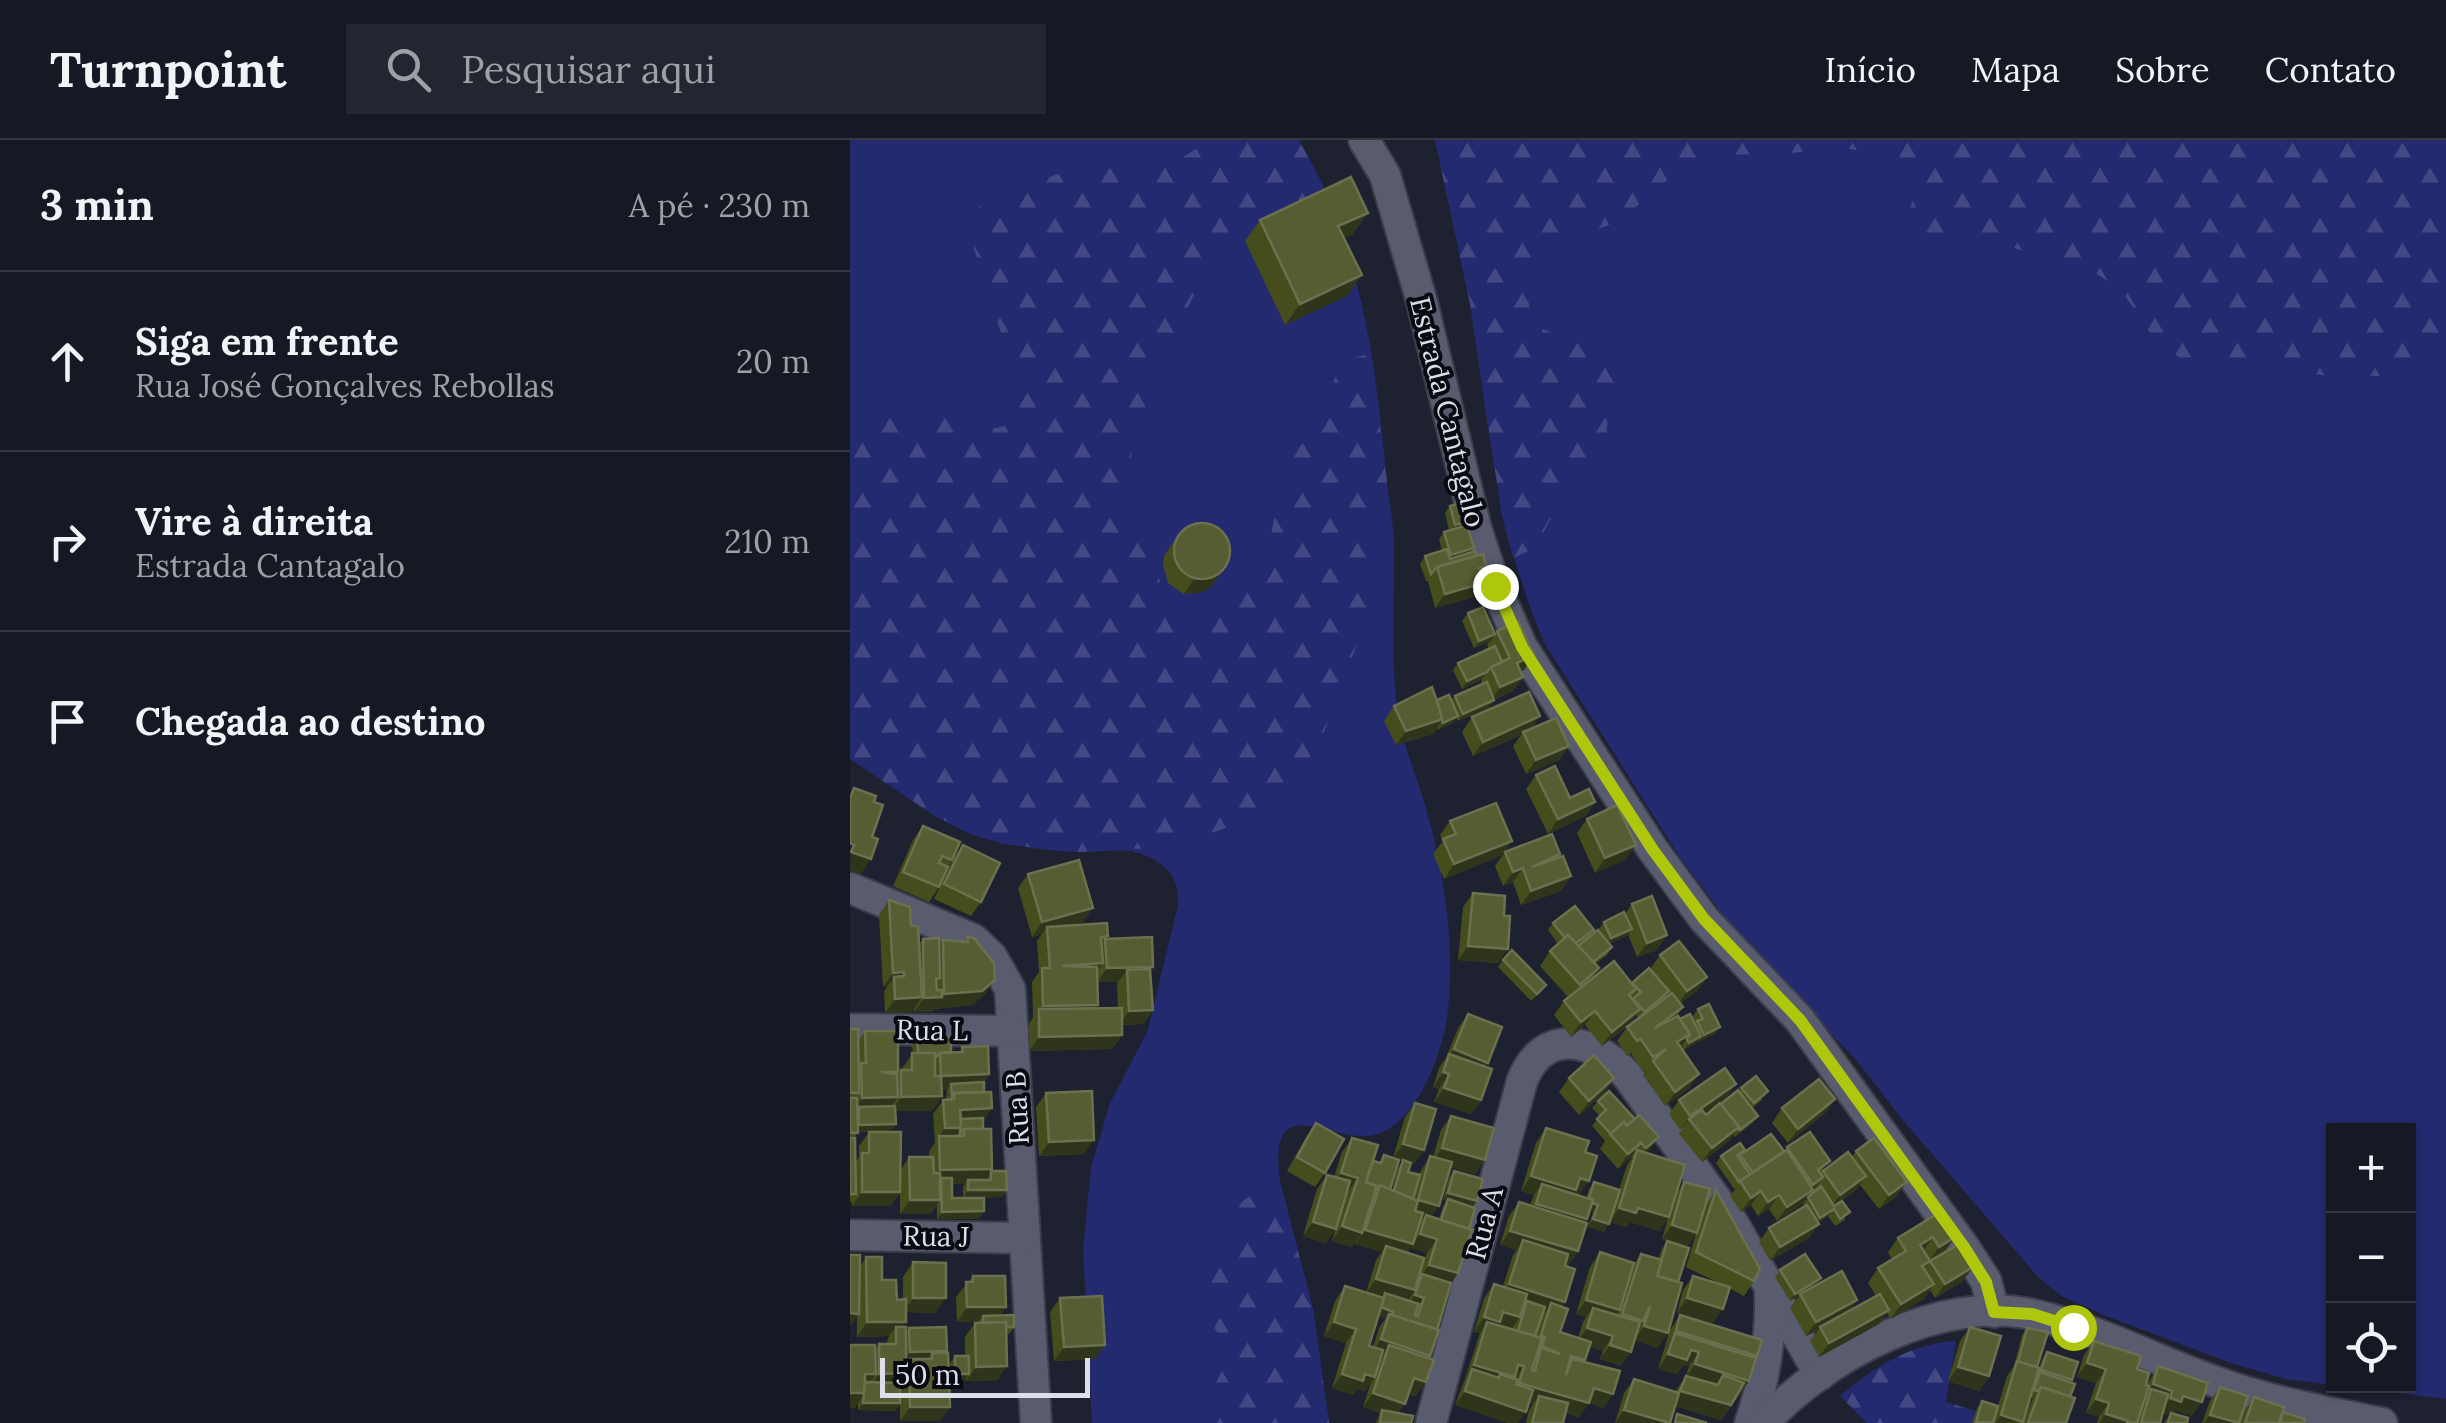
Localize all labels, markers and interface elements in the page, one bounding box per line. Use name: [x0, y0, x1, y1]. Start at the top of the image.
search box: [346, 24, 1046, 114]
text: Turnpoint: [50, 39, 286, 100]
icon: search: [381, 42, 436, 97]
text: Pesquisar aqui: [461, 45, 716, 93]
text: Início: [1825, 47, 1916, 92]
text: Mapa: [1971, 47, 2060, 92]
text: Sobre: [2115, 47, 2210, 92]
text: Contato: [2265, 47, 2396, 92]
text: 3 min: [40, 178, 154, 232]
text: A pé · 230 m: [629, 185, 810, 226]
street label: Estrada Cantagalo: [1402, 293, 1494, 531]
text: Siga em frente: [135, 317, 399, 365]
icon: ahead: [40, 334, 95, 389]
text: 20 m: [736, 341, 810, 382]
text: Rua José Gonçalves Rebollas: [135, 365, 555, 406]
text: Vire à direita: [135, 497, 373, 545]
icon: right: [40, 514, 95, 569]
text: 210 m: [724, 521, 810, 562]
text: Estrada Cantagalo: [135, 545, 405, 586]
route end: [1473, 564, 1519, 610]
icon: arrive: [40, 694, 95, 749]
text: Chegada ao destino: [135, 697, 485, 745]
street label: Rua L: [896, 1011, 968, 1049]
street label: Rua B: [997, 1070, 1037, 1146]
map controls: [2326, 1123, 2416, 1393]
button: +: [2326, 1123, 2416, 1213]
street label: Rua A: [1457, 1182, 1511, 1263]
button: −: [2326, 1213, 2416, 1303]
street label: Rua J: [902, 1217, 970, 1255]
button: locate: [2326, 1303, 2416, 1393]
route start: [2051, 1305, 2097, 1351]
scale bar: [880, 1353, 1090, 1398]
text: 50 m: [895, 1357, 960, 1393]

